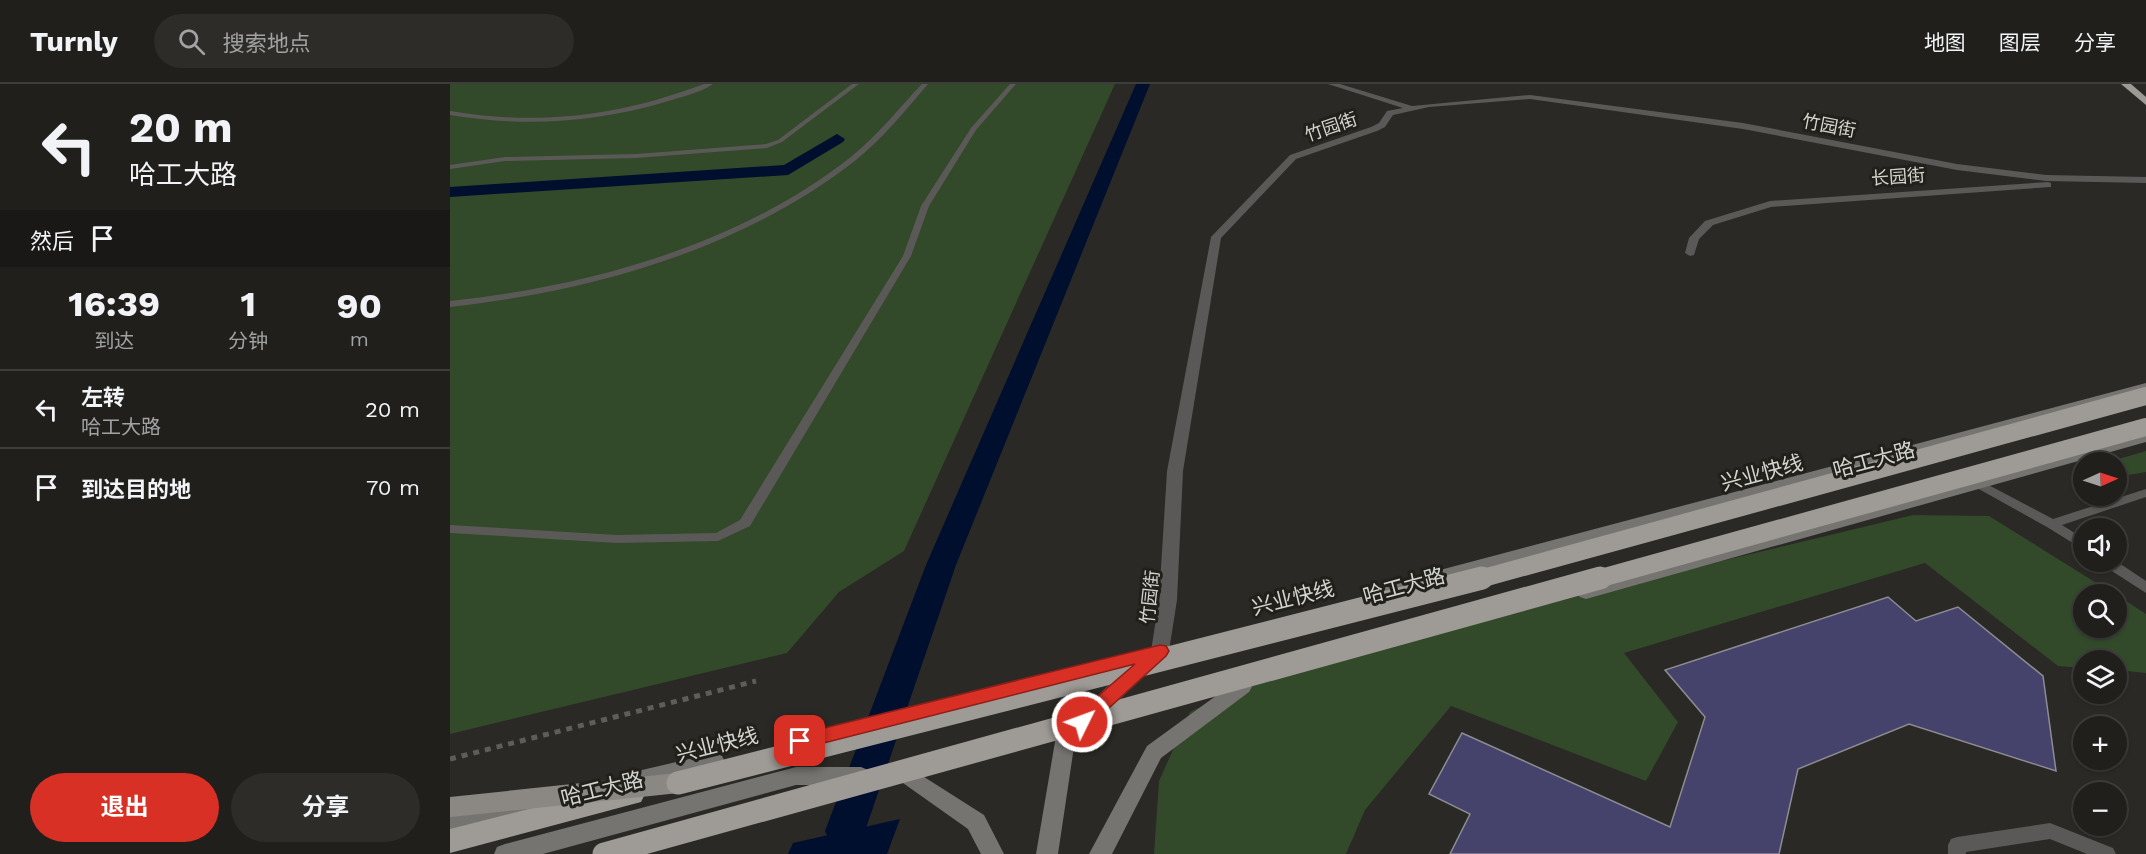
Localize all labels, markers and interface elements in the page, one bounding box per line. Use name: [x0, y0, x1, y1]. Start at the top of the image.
search box: [154, 14, 574, 68]
text: Turnly: [30, 25, 118, 58]
icon: search: [175, 25, 208, 58]
text: 地图: [1924, 30, 1966, 55]
text: 图层: [1999, 30, 2041, 55]
text: 分享: [2074, 30, 2116, 55]
text: 搜索地点: [223, 31, 311, 56]
text: 20 m: [129, 103, 233, 152]
icon: left: [30, 108, 108, 186]
street label: 竹园街: [1302, 108, 1360, 145]
street label: 竹园街: [1801, 110, 1858, 141]
text: 哈工大路: [129, 159, 237, 191]
street label: 长园街: [1870, 164, 1926, 189]
icon: arrive: [86, 222, 119, 255]
text: 然后: [30, 229, 74, 254]
text: 16:39: [68, 283, 160, 325]
text: 1: [241, 283, 256, 325]
text: 90: [336, 285, 382, 327]
text: m: [350, 327, 369, 351]
text: 到达: [94, 329, 134, 353]
text: 分钟: [228, 329, 268, 353]
text: 左转: [81, 385, 125, 410]
icon: left: [30, 393, 63, 426]
text: 20 m: [365, 397, 420, 422]
text: 哈工大路: [81, 415, 161, 439]
street label: 哈工大路: [1830, 437, 1918, 482]
street label: 兴业快线: [1718, 450, 1806, 495]
north arrow: [2073, 452, 2127, 506]
map controls: [2073, 452, 2127, 836]
icon: arrive: [30, 471, 63, 504]
text: 70 m: [366, 475, 420, 500]
text: 到达目的地: [81, 477, 191, 502]
button: sound: [2073, 518, 2127, 572]
street label: 哈工大路: [1360, 563, 1448, 608]
street label: 竹园街: [1136, 569, 1163, 625]
street label: 兴业快线: [1249, 575, 1337, 620]
button: search: [2073, 584, 2127, 638]
button: layers: [2073, 650, 2127, 704]
position arrow: [1050, 690, 1114, 754]
pin: [774, 715, 825, 766]
button: +: [2073, 716, 2127, 770]
street label: 兴业快线: [673, 722, 761, 767]
icon: arrive: [783, 724, 816, 757]
street label: 哈工大路: [558, 766, 646, 811]
button: 退出: [30, 773, 219, 842]
button: 分享: [231, 773, 420, 842]
button: −: [2073, 782, 2127, 836]

